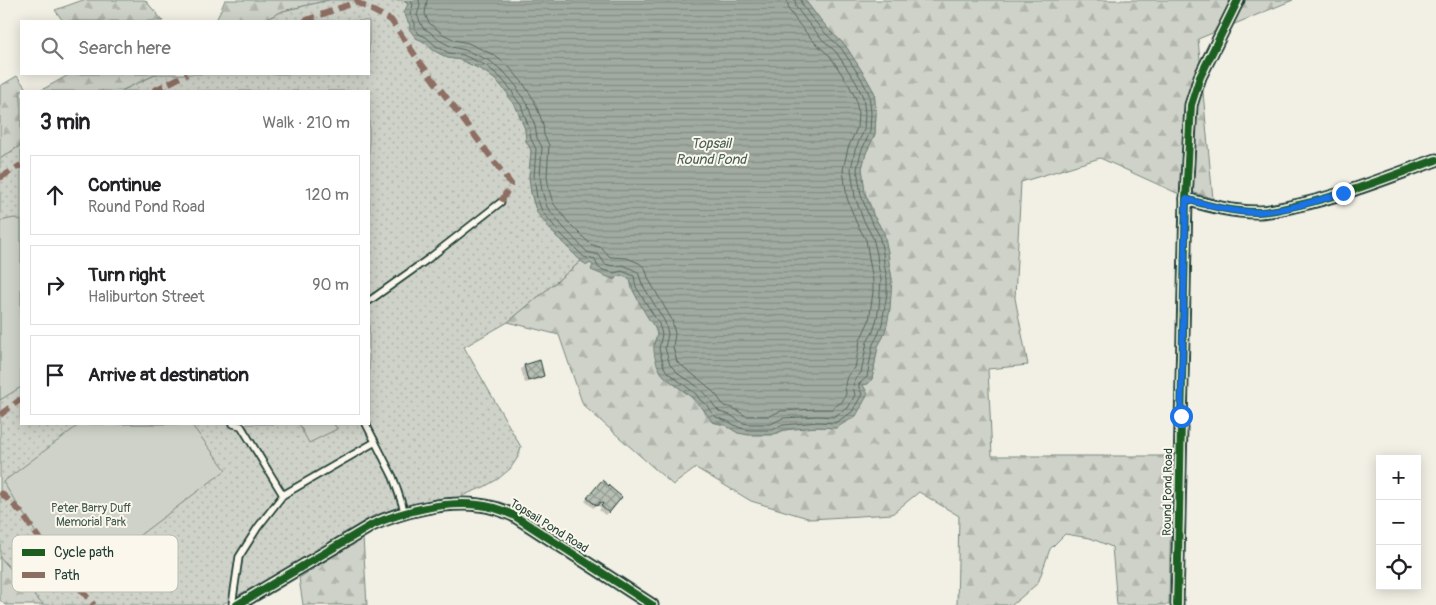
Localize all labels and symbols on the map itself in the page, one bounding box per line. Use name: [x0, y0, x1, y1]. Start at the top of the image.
water label: Topsail Round Pond: [676, 135, 748, 168]
route end: [1332, 182, 1355, 205]
route start: [1170, 405, 1193, 428]
street label: Round Pond Road: [1160, 448, 1176, 536]
street label: Topsail Pond Road: [507, 496, 591, 556]
park label: Peter Barry Duff Memorial Park: [51, 501, 131, 530]
legend: [12, 535, 178, 592]
text: Cycle path: [54, 544, 114, 561]
text: Path: [54, 567, 79, 584]

